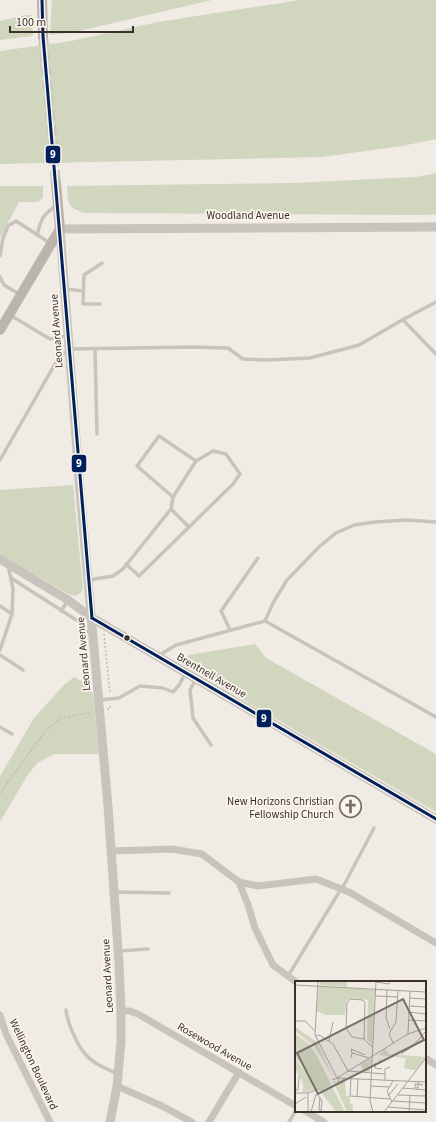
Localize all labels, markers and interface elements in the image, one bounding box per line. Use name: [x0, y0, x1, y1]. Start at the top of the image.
scale bar: [10, 8, 133, 34]
text: 100 m: [16, 14, 46, 31]
line badge: 9: [45, 145, 61, 164]
text: 9: [50, 147, 56, 162]
street label: Woodland Avenue: [206, 208, 290, 223]
street label: Leonard Avenue: [46, 293, 67, 368]
line badge: 9: [71, 454, 87, 473]
text: 9: [76, 456, 82, 471]
street label: Leonard Avenue: [73, 616, 94, 692]
unlabelled marker: [122, 633, 132, 643]
street label: Brentnell Avenue: [174, 649, 250, 702]
line badge: 9: [256, 709, 272, 728]
text: 9: [261, 711, 267, 726]
place label: New Horizons Christian Fellowship Church: [227, 794, 334, 822]
church icon: New Horizons Christian Fellowship Church: [337, 794, 363, 820]
street label: Leonard Avenue: [98, 938, 117, 1013]
inset map: [295, 981, 426, 1112]
street label: Wellington Boulevard: [6, 1016, 61, 1112]
street label: Rosewood Avenue: [175, 1019, 255, 1074]

